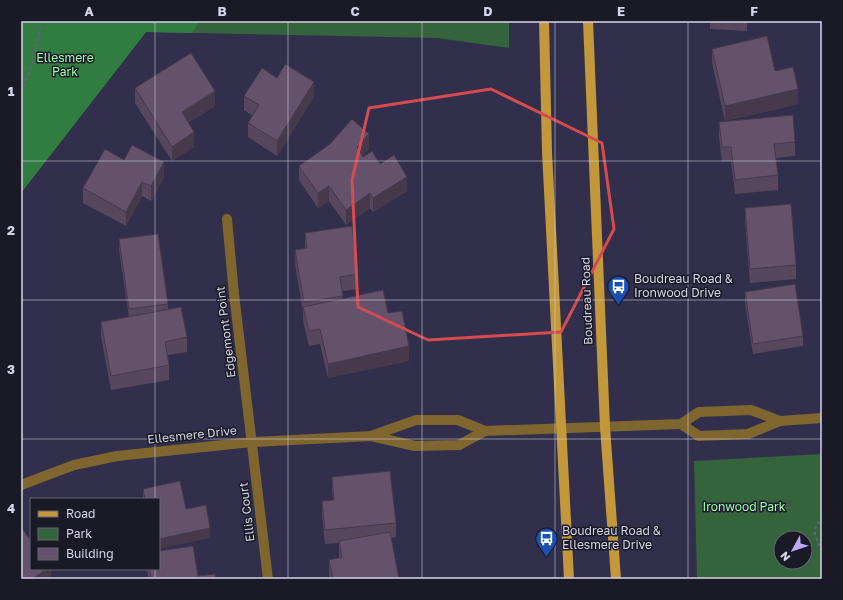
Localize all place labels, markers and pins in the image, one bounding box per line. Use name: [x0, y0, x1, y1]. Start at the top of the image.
place label: Boudreau Road & Ironwood Drive: [634, 271, 733, 300]
bus stop icon: Boudreau Road & Ironwood Drive: [605, 273, 631, 306]
place label: Boudreau Road & Ellesmere Drive: [562, 523, 661, 552]
bus stop icon: Boudreau Road & Ellesmere Drive: [534, 525, 560, 558]

